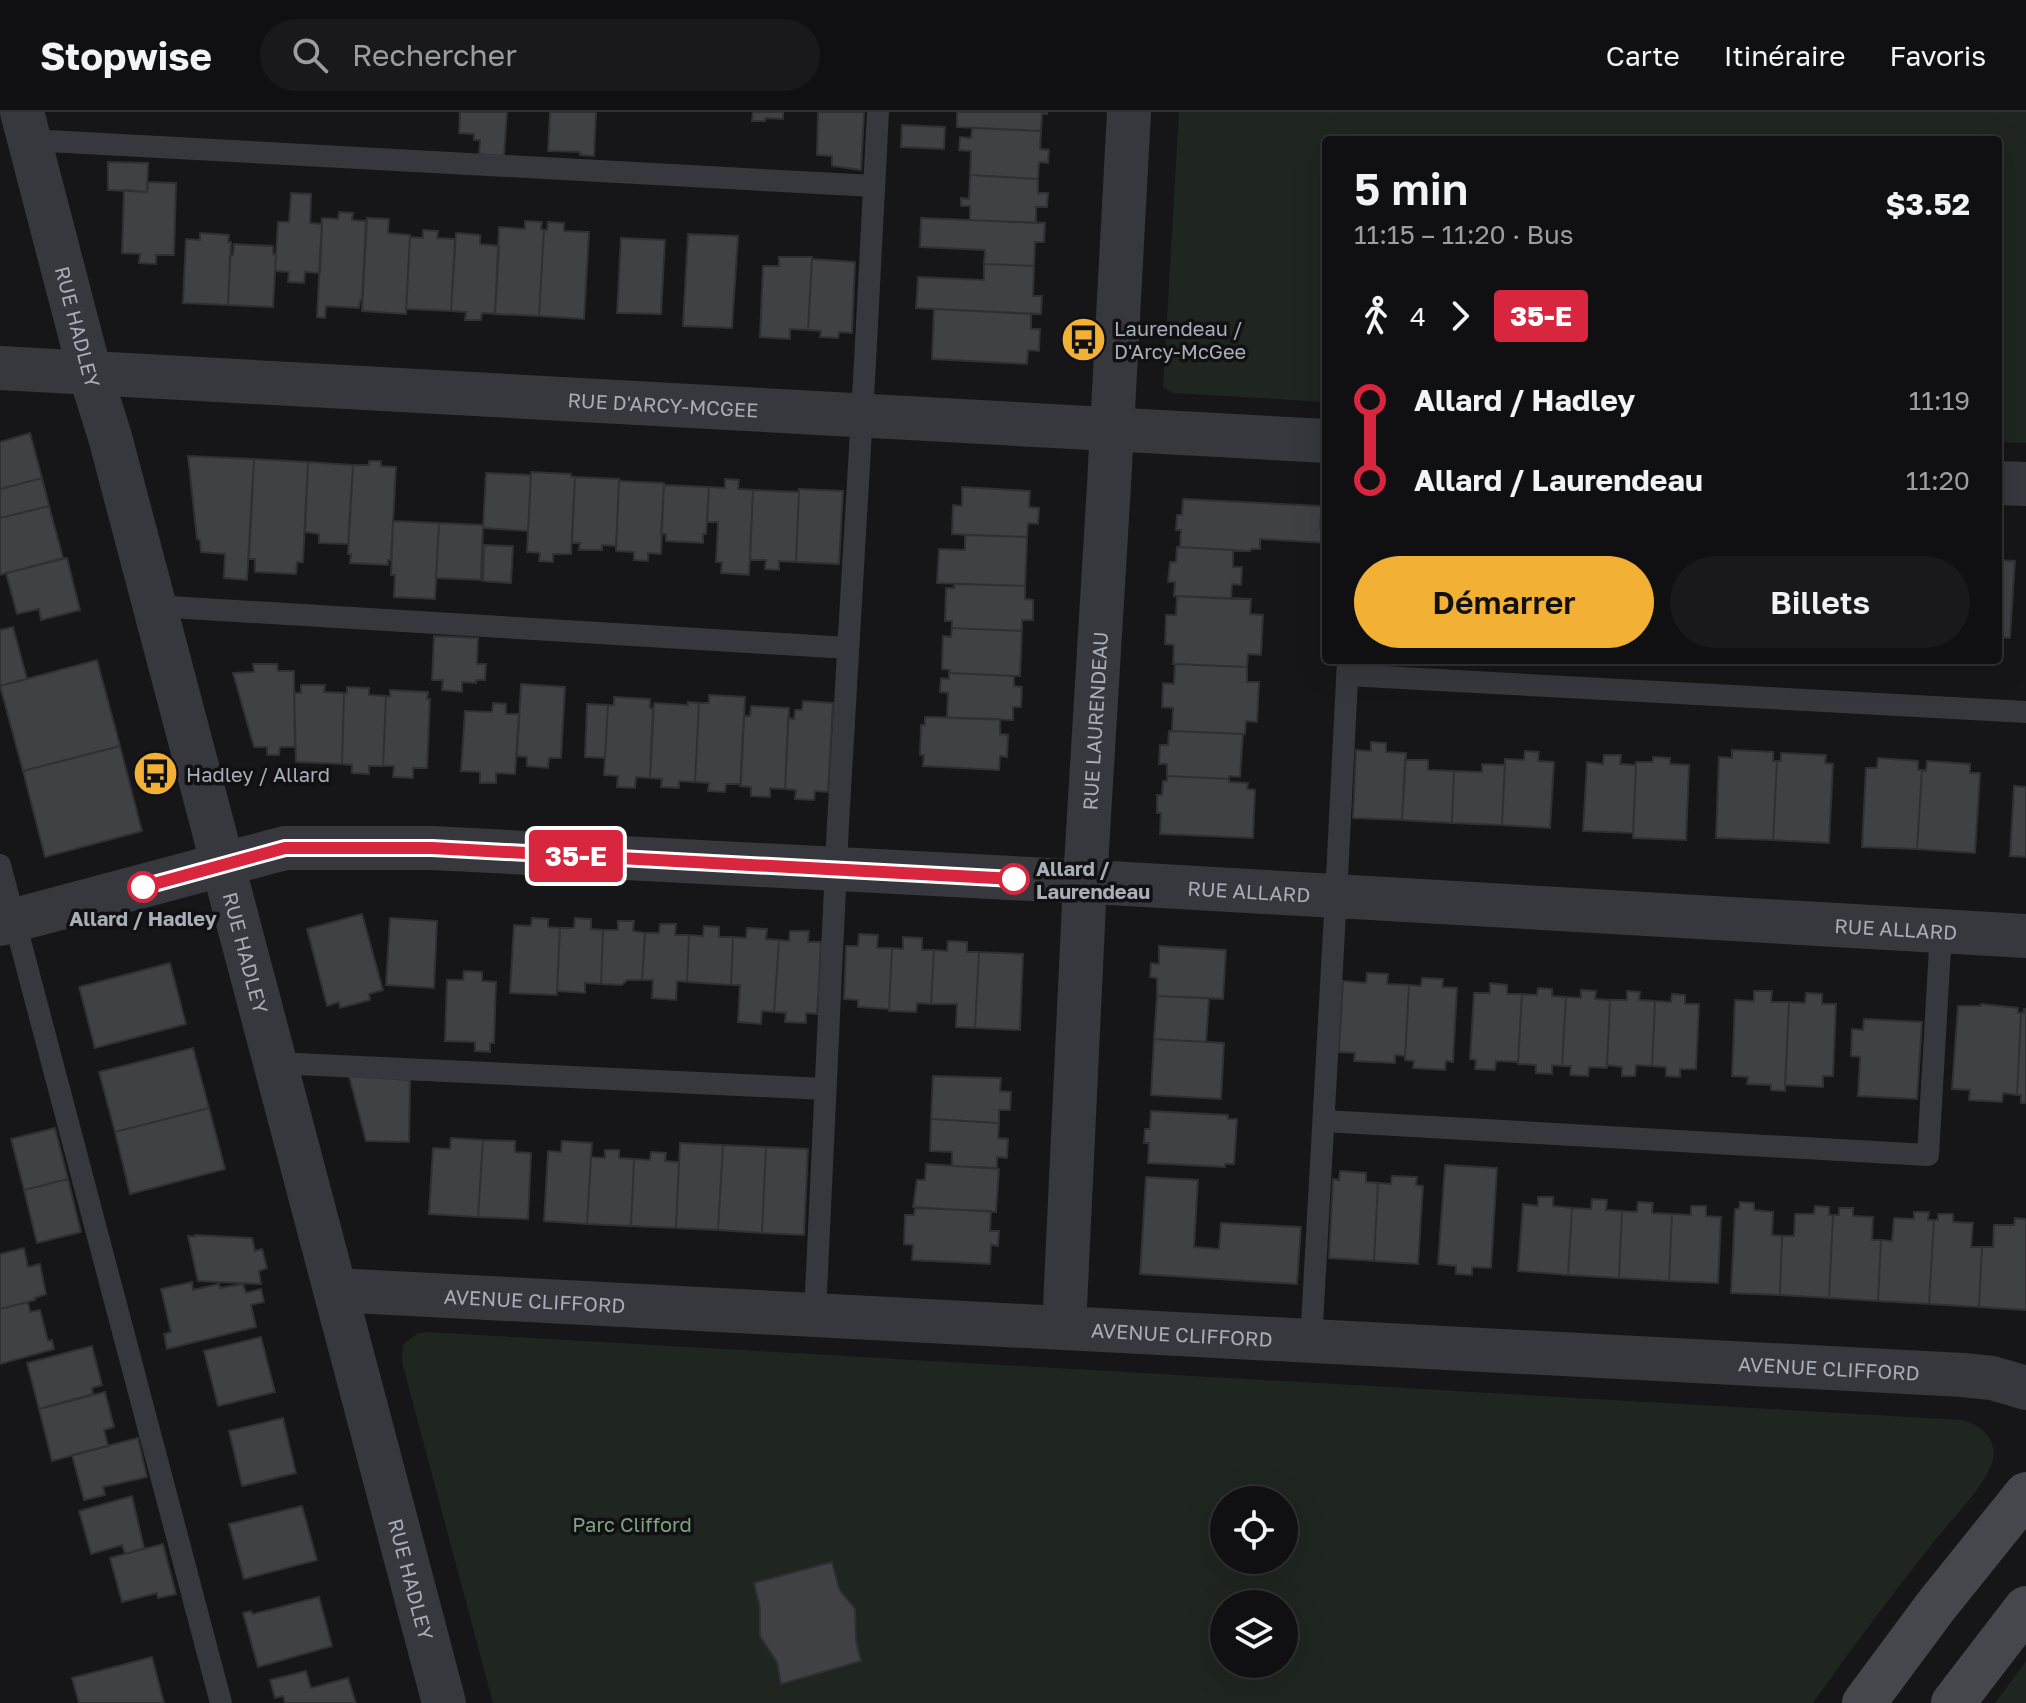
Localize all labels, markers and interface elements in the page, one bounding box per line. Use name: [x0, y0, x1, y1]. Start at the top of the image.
search box: [260, 19, 820, 91]
text: Stopwise: [40, 33, 212, 78]
icon: search: [288, 33, 332, 77]
text: Rechercher: [352, 37, 517, 73]
text: Carte: [1606, 39, 1680, 72]
text: Itinéraire: [1724, 39, 1845, 72]
text: Favoris: [1889, 39, 1986, 72]
text: 5 min: [1354, 162, 1468, 215]
text: $3.52: [1885, 186, 1970, 222]
text: 11:15 – 11:20 · Bus: [1354, 219, 1573, 250]
street label: RUE HADLEY: [51, 264, 106, 391]
icon: walk: [1354, 294, 1398, 338]
icon: forward: [1438, 294, 1482, 338]
text: 35-E: [1510, 299, 1572, 332]
text: 4: [1410, 301, 1426, 332]
bus stop icon: Laurendeau / D'Arcy-McGee: [1059, 315, 1107, 363]
place label: Laurendeau / D'Arcy-McGee: [1114, 316, 1246, 363]
text: Allard / Hadley: [1414, 382, 1635, 418]
text: 11:19: [1909, 385, 1970, 416]
street label: RUE D'ARCY-MCGEE: [567, 387, 759, 422]
text: Allard / Laurendeau: [1414, 462, 1703, 498]
text: 11:20: [1906, 465, 1970, 496]
button: Démarrer: [1354, 556, 1654, 648]
button: Billets: [1670, 556, 1970, 648]
street label: RUE LAURENDEAU: [1077, 631, 1112, 811]
bus stop icon: Hadley / Allard: [131, 750, 179, 798]
place label: Hadley / Allard: [186, 762, 330, 786]
line badge: 35-E: [520, 830, 632, 882]
text: 35-E: [545, 839, 607, 872]
place label: Allard / Laurendeau: [1036, 856, 1150, 903]
marker: Allard / Laurendeau: [999, 864, 1029, 894]
marker: Allard / Hadley: [128, 872, 158, 902]
street label: RUE ALLARD: [1187, 876, 1311, 907]
street label: RUE HADLEY: [219, 889, 274, 1016]
place label: Allard / Hadley: [69, 906, 217, 930]
street label: RUE ALLARD: [1834, 913, 1958, 944]
street label: AVENUE CLIFFORD: [443, 1284, 626, 1317]
street label: AVENUE CLIFFORD: [1091, 1317, 1273, 1351]
street label: AVENUE CLIFFORD: [1738, 1351, 1920, 1385]
map controls: [1210, 1486, 1298, 1678]
button: locate: [1210, 1486, 1298, 1574]
park label: Parc Clifford: [572, 1512, 692, 1536]
street label: RUE HADLEY: [384, 1516, 439, 1643]
button: layers: [1210, 1590, 1298, 1678]

